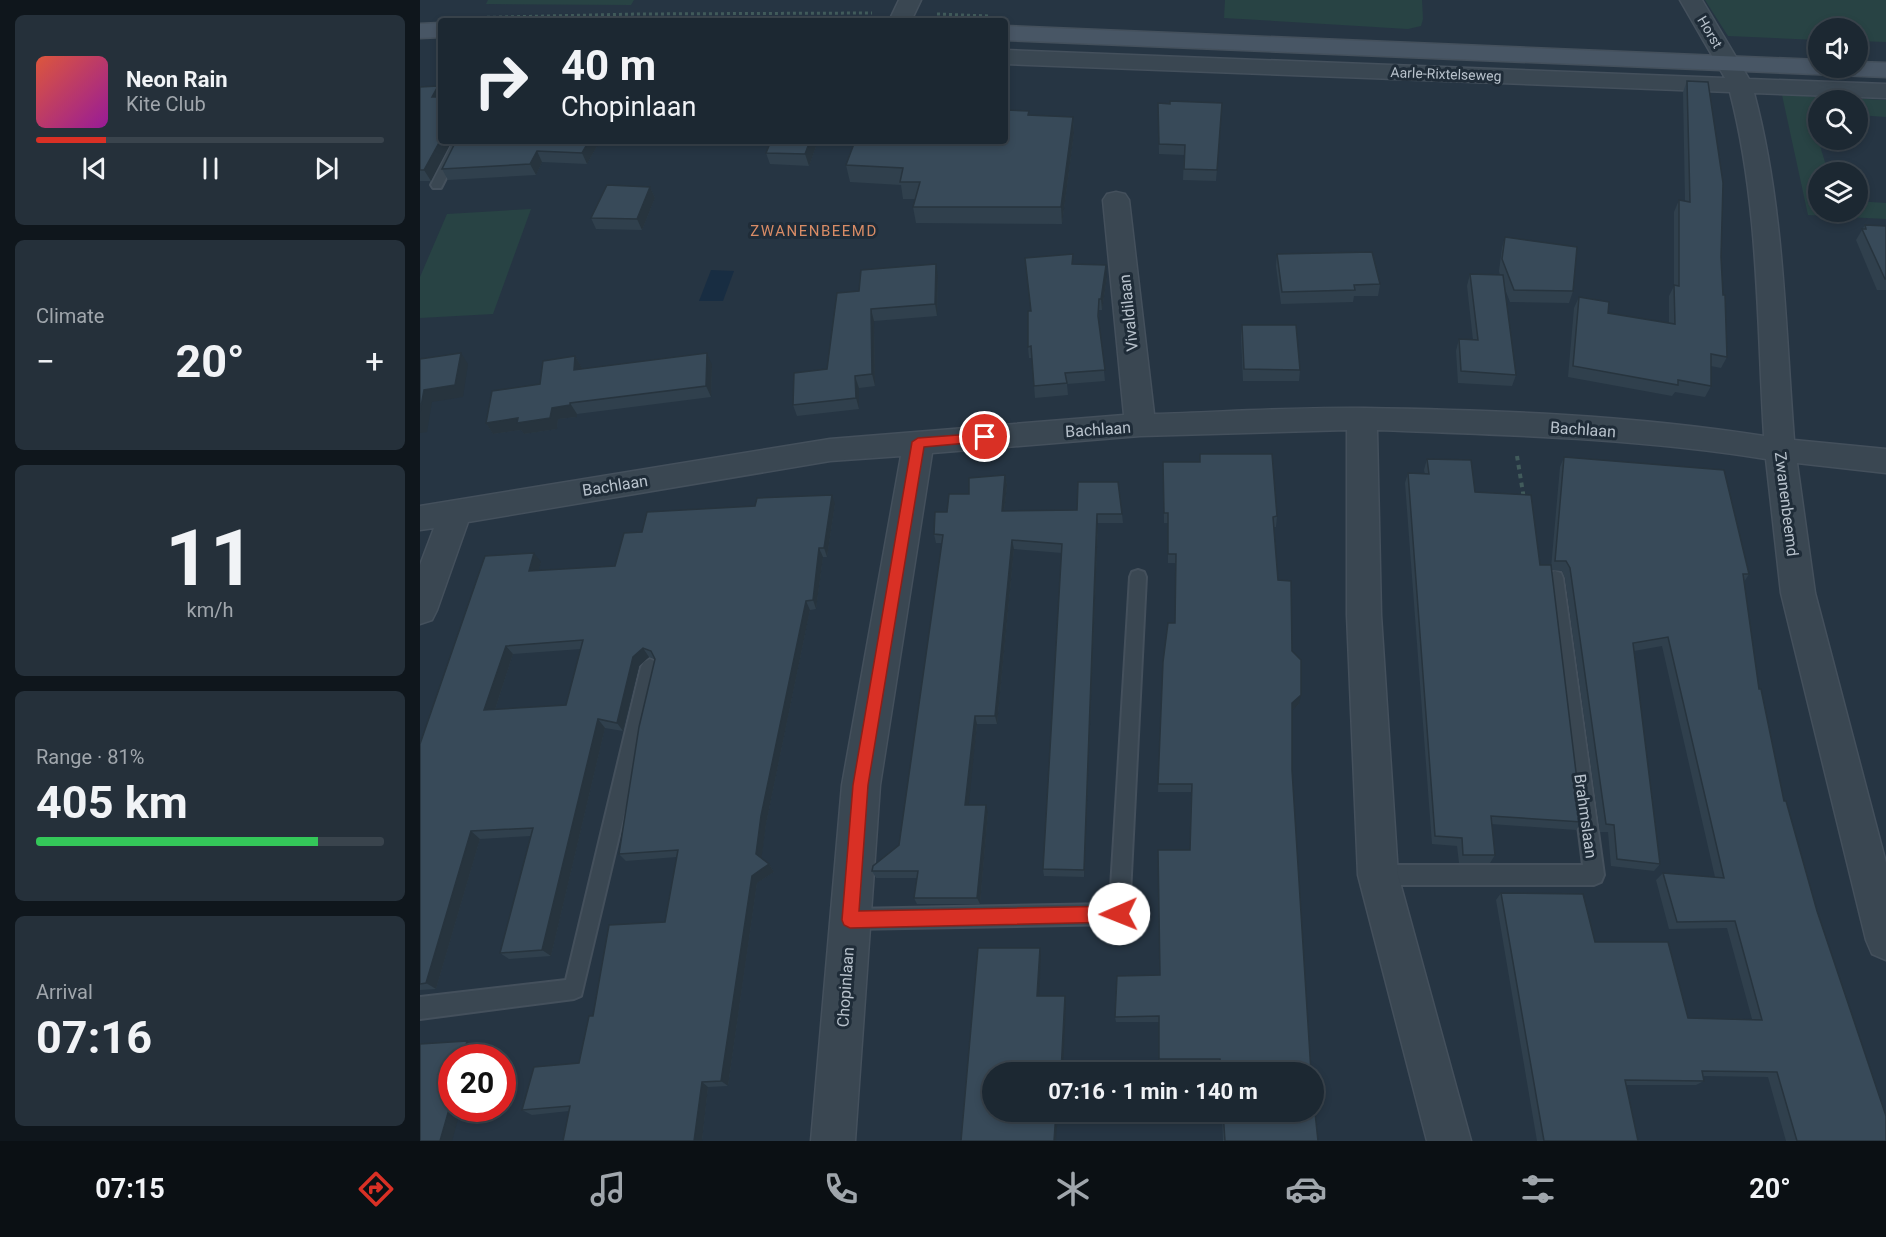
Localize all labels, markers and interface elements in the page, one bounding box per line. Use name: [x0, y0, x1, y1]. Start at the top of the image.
street label: Horst: [1694, 13, 1726, 51]
map controls: [1808, 18, 1868, 222]
button: sound: [1808, 18, 1868, 78]
text: 40 m: [561, 41, 656, 90]
icon: right: [462, 42, 540, 120]
street label: Aarle-Rixtelseweg: [1390, 64, 1502, 84]
text: Neon Rain: [126, 67, 228, 92]
button: search: [1808, 90, 1868, 150]
text: Chopinlaan: [561, 91, 696, 123]
text: Kite Club: [126, 92, 206, 116]
icon: previous: [78, 152, 111, 185]
icon: pause: [194, 152, 227, 185]
icon: next: [310, 152, 343, 185]
button: layers: [1808, 162, 1868, 222]
district label: ZWANENBEEMD: [750, 222, 878, 240]
street label: Vivaldilaan: [1115, 273, 1142, 352]
text: Climate: [36, 304, 104, 328]
text: 20°: [175, 335, 245, 388]
text: −: [36, 342, 55, 381]
text: +: [365, 342, 384, 381]
pin: [959, 411, 1010, 462]
street label: Bachlaan: [1064, 418, 1132, 441]
street label: Bachlaan: [1549, 418, 1617, 441]
icon: arrive: [968, 420, 1001, 453]
street label: Zwanenbeemd: [1771, 451, 1802, 557]
street label: Bachlaan: [581, 471, 649, 500]
text: 11: [165, 513, 255, 604]
text: km/h: [187, 598, 233, 622]
text: Range · 81%: [36, 745, 144, 769]
street label: Brahmslaan: [1570, 773, 1601, 859]
text: 405 km: [36, 776, 188, 829]
position arrow: [1087, 882, 1151, 946]
street label: Chopinlaan: [833, 946, 858, 1028]
text: Arrival: [36, 980, 93, 1004]
text: 07:16: [36, 1011, 152, 1064]
speed limit sign: 20: [438, 1044, 516, 1122]
text: 07:16 · 1 min · 140 m: [1048, 1079, 1258, 1104]
icon: directions: [355, 1168, 397, 1210]
icon: music: [587, 1168, 629, 1210]
icon: phone: [820, 1168, 862, 1210]
icon: climate: [1052, 1168, 1094, 1210]
icon: car: [1285, 1168, 1327, 1210]
icon: filters: [1517, 1168, 1559, 1210]
text: 07:15: [95, 1173, 165, 1205]
text: 20°: [1749, 1173, 1791, 1205]

